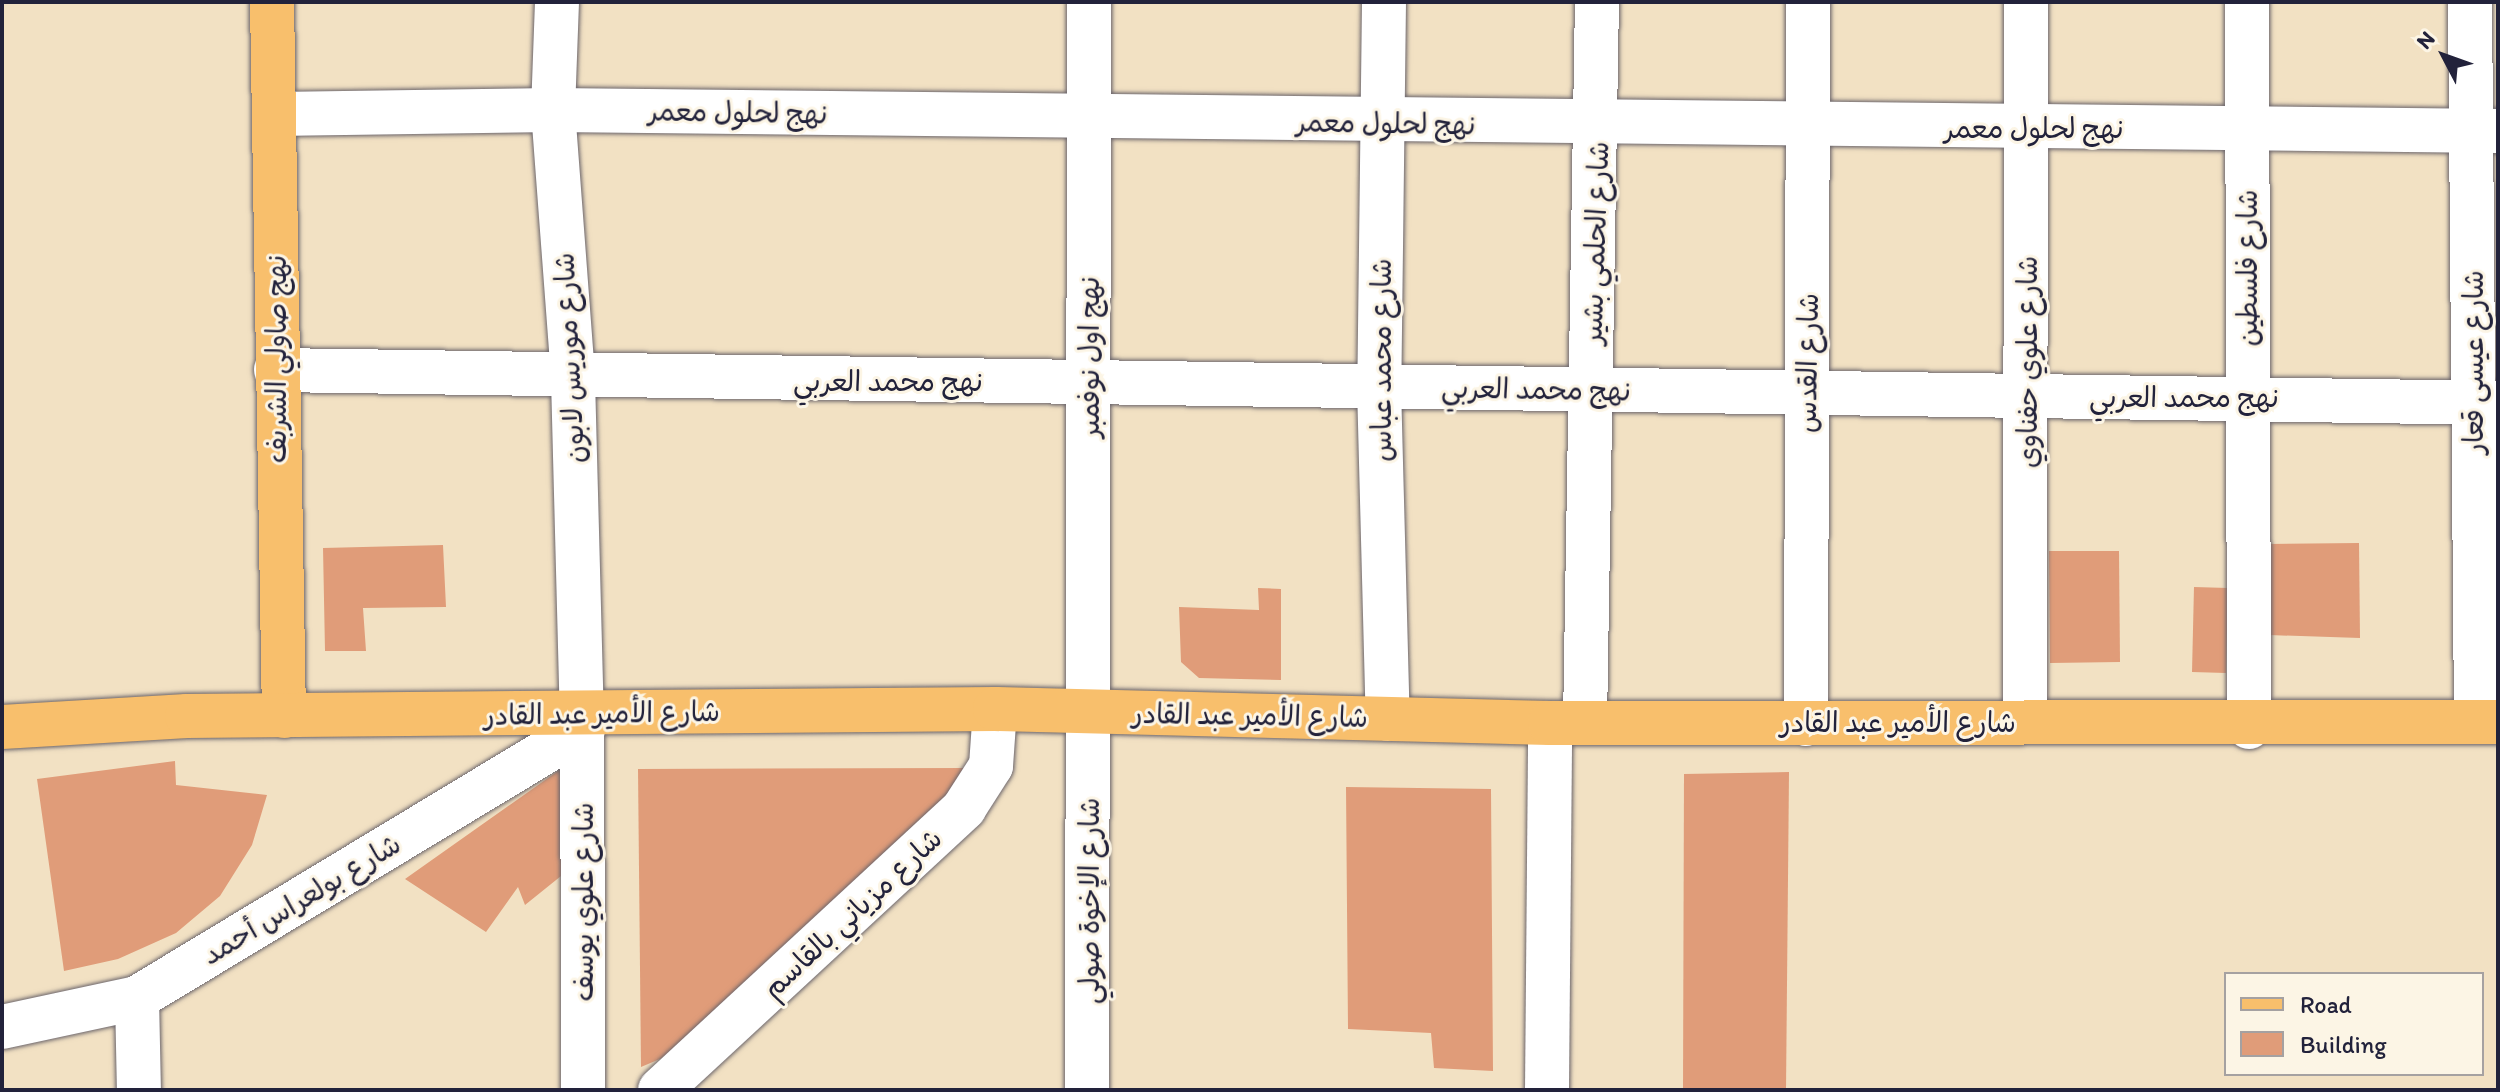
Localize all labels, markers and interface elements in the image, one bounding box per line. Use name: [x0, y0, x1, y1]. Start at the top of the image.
north arrow: [2404, 16, 2484, 96]
text: N: [2410, 25, 2441, 54]
street label: نهج لحلول معمر: [648, 94, 828, 130]
street label: نهج لحلول معمر: [1296, 105, 1476, 141]
street label: نهج لحلول معمر: [1944, 111, 2124, 145]
street label: شارع الحلمي بشير: [1575, 141, 1615, 345]
street label: شارع فلسطين: [2230, 190, 2264, 346]
street label: شارع موريس لابون: [547, 252, 591, 464]
street label: نهج صاولي الشربف: [259, 255, 293, 463]
street label: شارع علوي حفناوي: [2010, 256, 2044, 468]
street label: شارع محمد عباس: [1364, 258, 1398, 462]
street label: شارع عيسى قعار: [2456, 270, 2490, 454]
street label: نهج اول نوفمبر: [1072, 276, 1106, 438]
street label: شارع القدس: [1789, 293, 1825, 433]
street label: نهج محمد العربي: [793, 364, 983, 398]
street label: نهج محمد العربي: [1441, 371, 1631, 407]
street label: نهج محمد العربي: [2089, 380, 2279, 414]
street label: شارع الأمير عبد القادر: [484, 694, 720, 732]
street label: شارع الأمير عبد القادر: [1132, 696, 1368, 734]
street label: شارع الأمير عبد القادر: [1780, 705, 2016, 739]
street label: شارع الإخوة صولي: [1072, 798, 1106, 1004]
street label: شارع علوي يوسف: [566, 802, 600, 1002]
street label: شارع مزياني بالقاسم: [755, 821, 949, 1005]
street label: شارع بولعراس أحمد: [196, 826, 406, 972]
legend: [2224, 972, 2484, 1076]
text: Road: [2300, 990, 2352, 1019]
text: Building: [2300, 1030, 2387, 1059]

